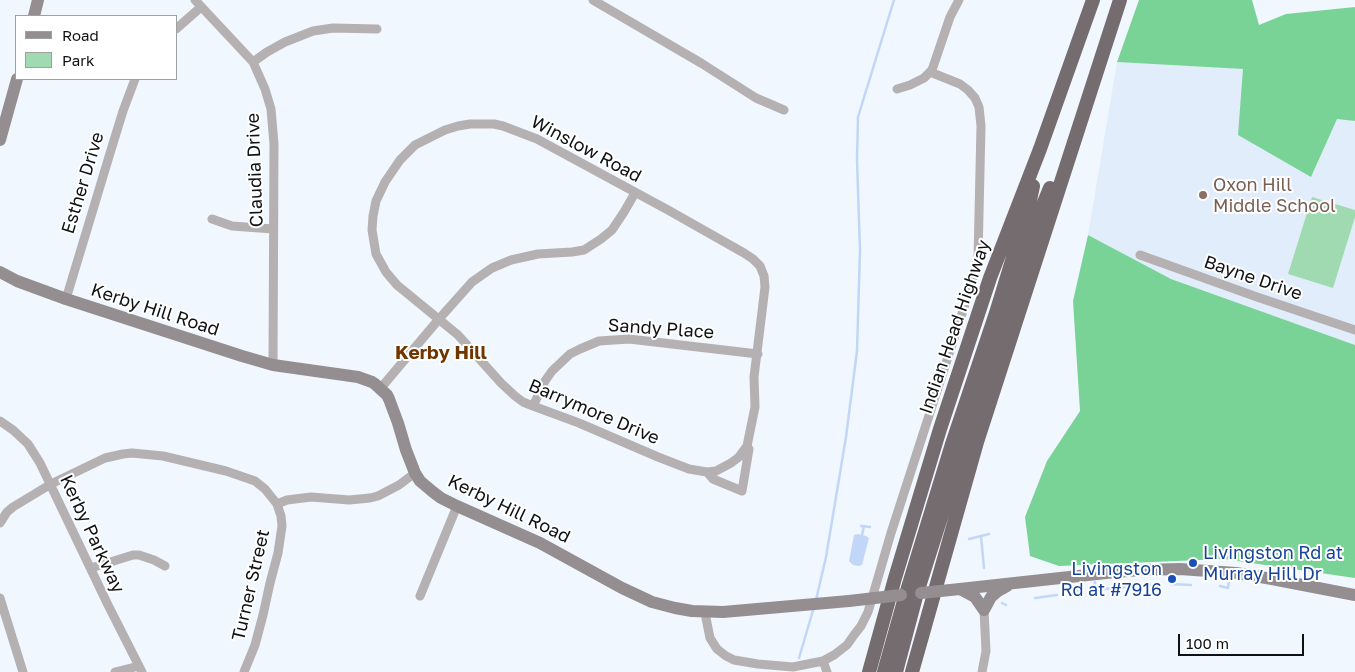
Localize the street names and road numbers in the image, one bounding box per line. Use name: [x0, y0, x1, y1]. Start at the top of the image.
street label: Winslow Road: [527, 111, 645, 187]
street label: Claudia Drive: [242, 113, 268, 227]
street label: Esther Drive: [57, 129, 109, 237]
street label: Indian Head Highway: [915, 237, 995, 417]
street label: Bayne Drive: [1201, 251, 1305, 305]
street label: Kerby Hill Road: [88, 279, 222, 341]
street label: Sandy Place: [607, 315, 715, 343]
street label: Barrymore Drive: [525, 375, 663, 449]
street label: Kerby Hill Road: [444, 470, 574, 548]
street label: Kerby Parkway: [55, 471, 129, 597]
street label: Turner Street: [228, 527, 274, 643]

